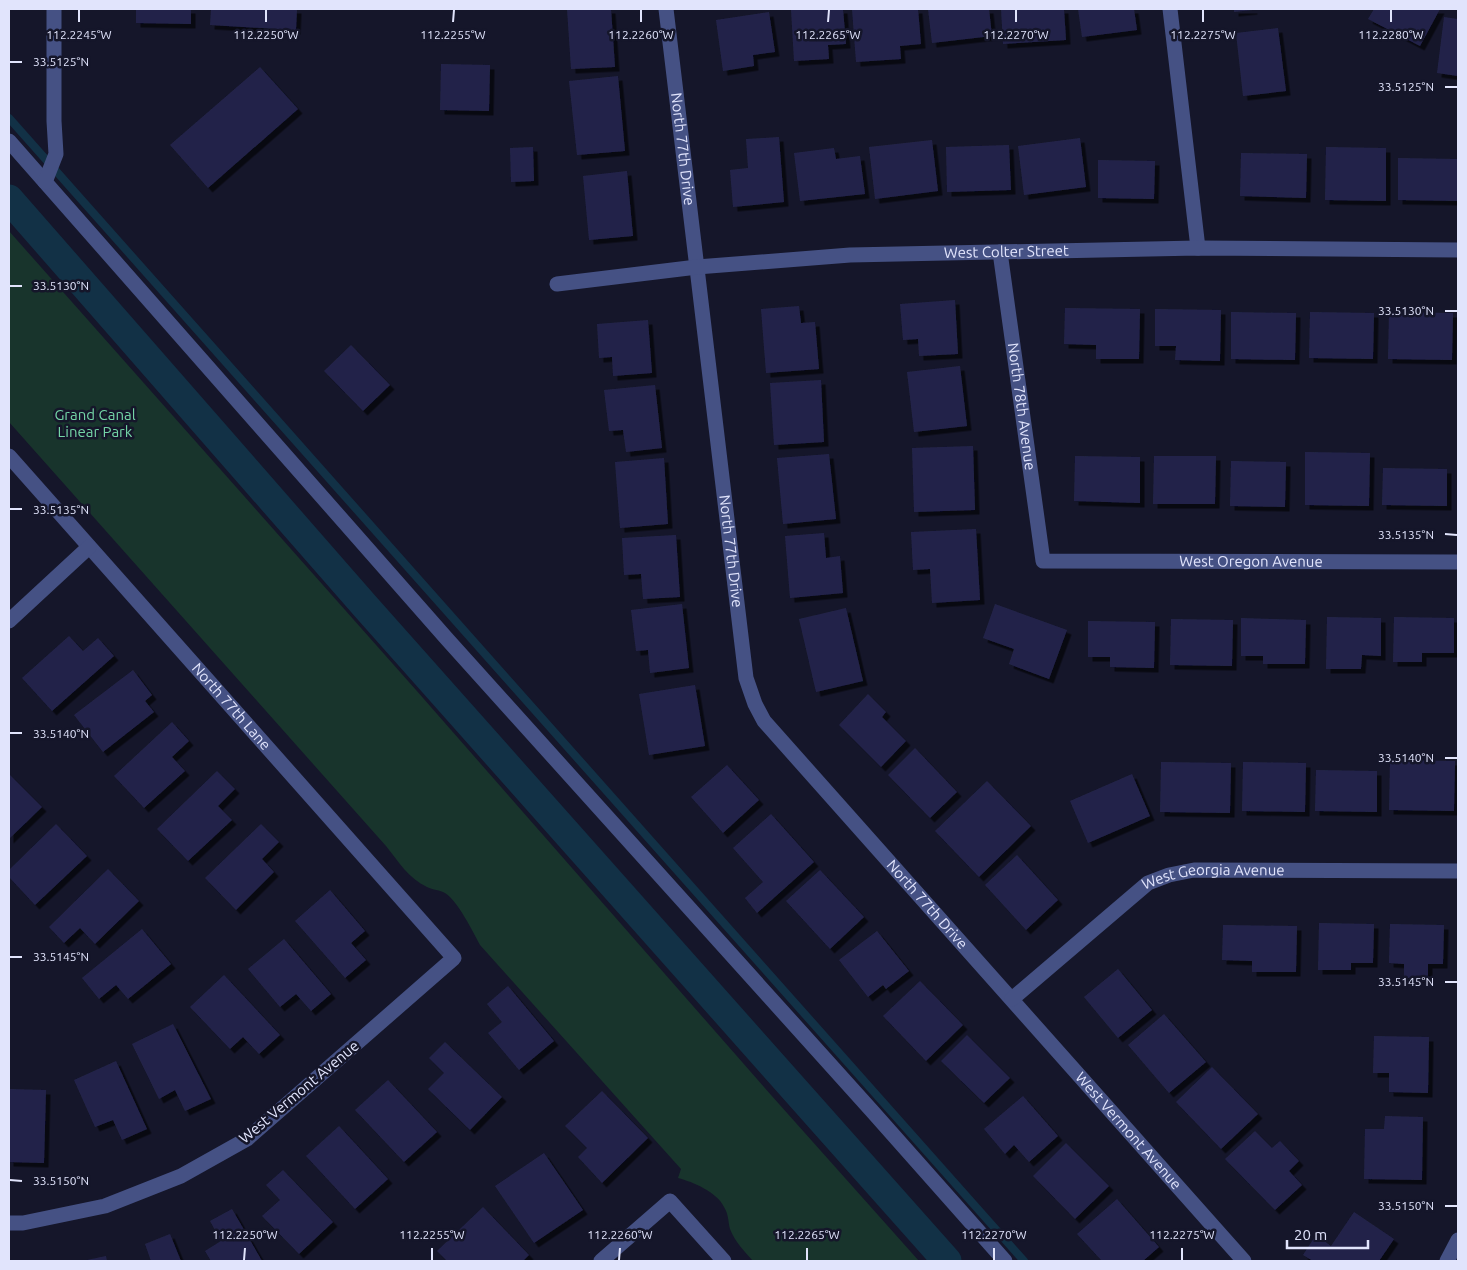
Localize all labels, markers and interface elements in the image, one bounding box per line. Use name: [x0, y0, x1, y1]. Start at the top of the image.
text: 112.2245°W: [46, 28, 112, 41]
text: 112.2250°W: [233, 28, 299, 41]
text: 112.2255°W: [420, 28, 486, 41]
text: 112.2260°W: [608, 28, 674, 41]
text: 112.2265°W: [795, 28, 861, 41]
text: 112.2270°W: [983, 28, 1049, 41]
text: 112.2275°W: [1170, 28, 1236, 41]
text: 112.2280°W: [1358, 28, 1424, 41]
text: 33.5125°N: [33, 55, 89, 68]
text: 33.5125°N: [1378, 80, 1434, 93]
street label: North 77th Drive: [668, 92, 698, 206]
street label: West Colter Street: [944, 242, 1069, 261]
text: 33.5130°N: [33, 279, 89, 292]
text: 33.5130°N: [1378, 304, 1434, 317]
street label: North 78th Avenue: [1005, 342, 1039, 471]
park label: Grand Canal Linear Park: [54, 406, 136, 440]
street label: North 77th Drive: [716, 494, 747, 608]
text: 33.5135°N: [33, 503, 89, 516]
text: 33.5135°N: [1378, 528, 1434, 541]
street label: West Oregon Avenue: [1179, 552, 1323, 570]
street label: North 77th Lane: [189, 659, 275, 753]
text: 33.5140°N: [33, 727, 89, 740]
text: 33.5140°N: [1378, 751, 1434, 764]
street label: North 77th Drive: [883, 856, 972, 952]
street label: West Georgia Avenue: [1139, 861, 1285, 893]
text: 33.5145°N: [33, 950, 89, 963]
text: 33.5145°N: [1378, 975, 1434, 988]
street label: West Vermont Avenue: [235, 1037, 362, 1147]
street label: West Vermont Avenue: [1072, 1069, 1185, 1193]
text: 33.5150°N: [33, 1174, 89, 1187]
text: 33.5150°N: [1378, 1199, 1434, 1212]
scale bar: [1287, 1218, 1368, 1250]
text: 20 m: [1294, 1226, 1327, 1243]
text: 112.2250°W: [212, 1228, 278, 1241]
text: 112.2255°W: [399, 1228, 465, 1241]
text: 112.2260°W: [587, 1228, 653, 1241]
text: 112.2265°W: [774, 1228, 840, 1241]
text: 112.2270°W: [961, 1228, 1027, 1241]
text: 112.2275°W: [1149, 1228, 1215, 1241]

